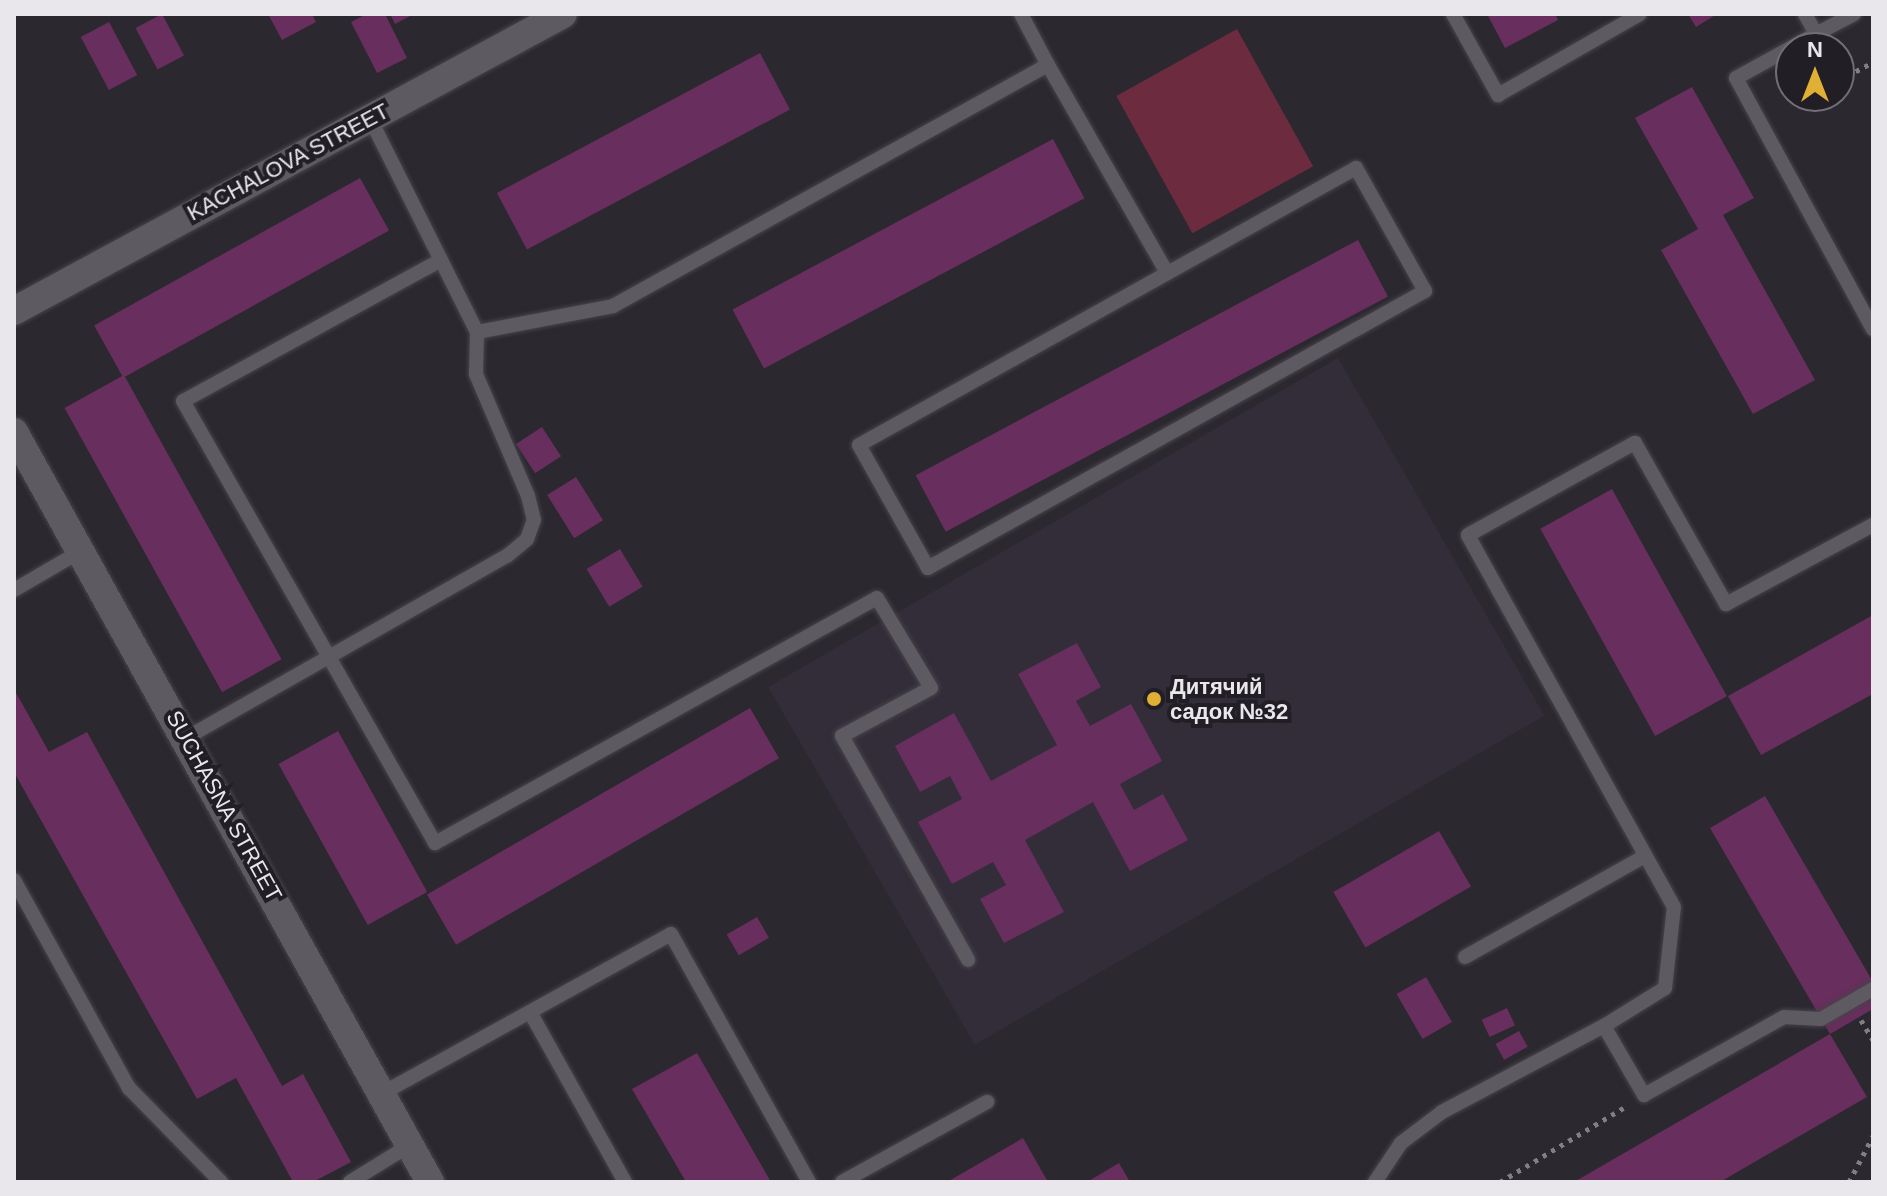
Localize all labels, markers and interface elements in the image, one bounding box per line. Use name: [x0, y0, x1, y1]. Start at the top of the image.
north arrow: [1775, 32, 1855, 112]
text: N: [1807, 37, 1823, 62]
street label: KACHALOVA STREET: [182, 97, 394, 227]
place label: Дитячий садок №32: [1170, 673, 1288, 724]
marker: Дитячий садок №32: [1145, 690, 1163, 708]
street label: SUCHASNA STREET: [160, 706, 288, 906]

